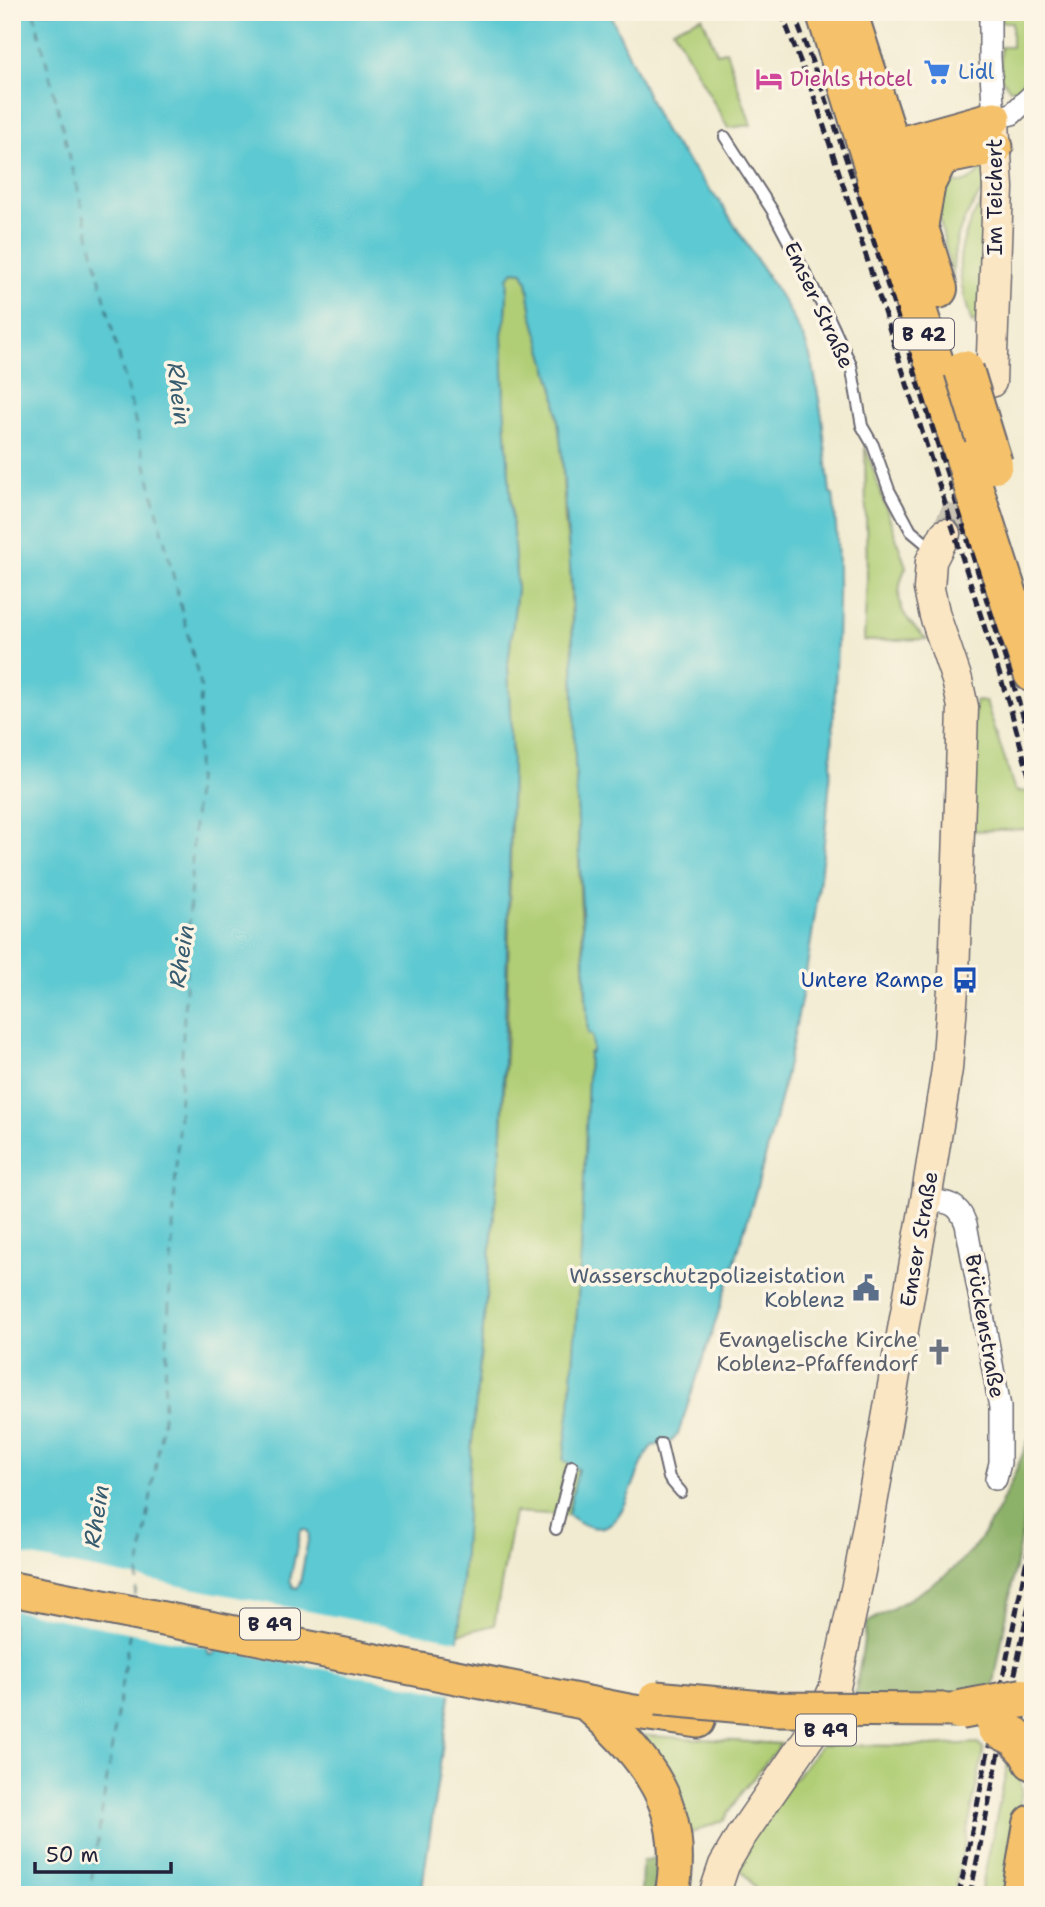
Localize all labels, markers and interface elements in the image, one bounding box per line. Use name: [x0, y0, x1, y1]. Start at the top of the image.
supermarket icon: Lidl: [922, 57, 952, 87]
place label: Lidl: [958, 58, 995, 86]
hotel icon: Diehls Hotel: [754, 64, 784, 94]
place label: Diehls Hotel: [790, 65, 913, 93]
street label: Im Teichert: [981, 139, 1009, 255]
street label: Emser Straße: [777, 237, 861, 373]
road number: B 42: [894, 318, 954, 350]
water label: Rhein: [160, 361, 198, 427]
water label: Rhein: [161, 922, 201, 990]
bus stop icon: Untere Rampe: [950, 965, 980, 995]
place label: Untere Rampe: [801, 966, 944, 994]
street label: Emser Straße: [893, 1169, 945, 1309]
street label: Brückenstraße: [959, 1252, 1011, 1400]
place label: Wasserschutzpolizeistation Koblenz: [569, 1262, 845, 1314]
public building icon: Wasserschutzpolizeistation Koblenz: [851, 1273, 881, 1303]
place label: Evangelische Kirche Koblenz-Pfaffendorf: [716, 1326, 918, 1378]
church icon: Evangelische Kirche Koblenz-Pfaffendorf: [924, 1337, 954, 1367]
water label: Rhein: [76, 1482, 116, 1550]
road number: B 49: [240, 1608, 300, 1640]
road number: B 49: [796, 1714, 856, 1746]
scale bar: [35, 1830, 172, 1874]
text: 50 m: [46, 1841, 99, 1869]

